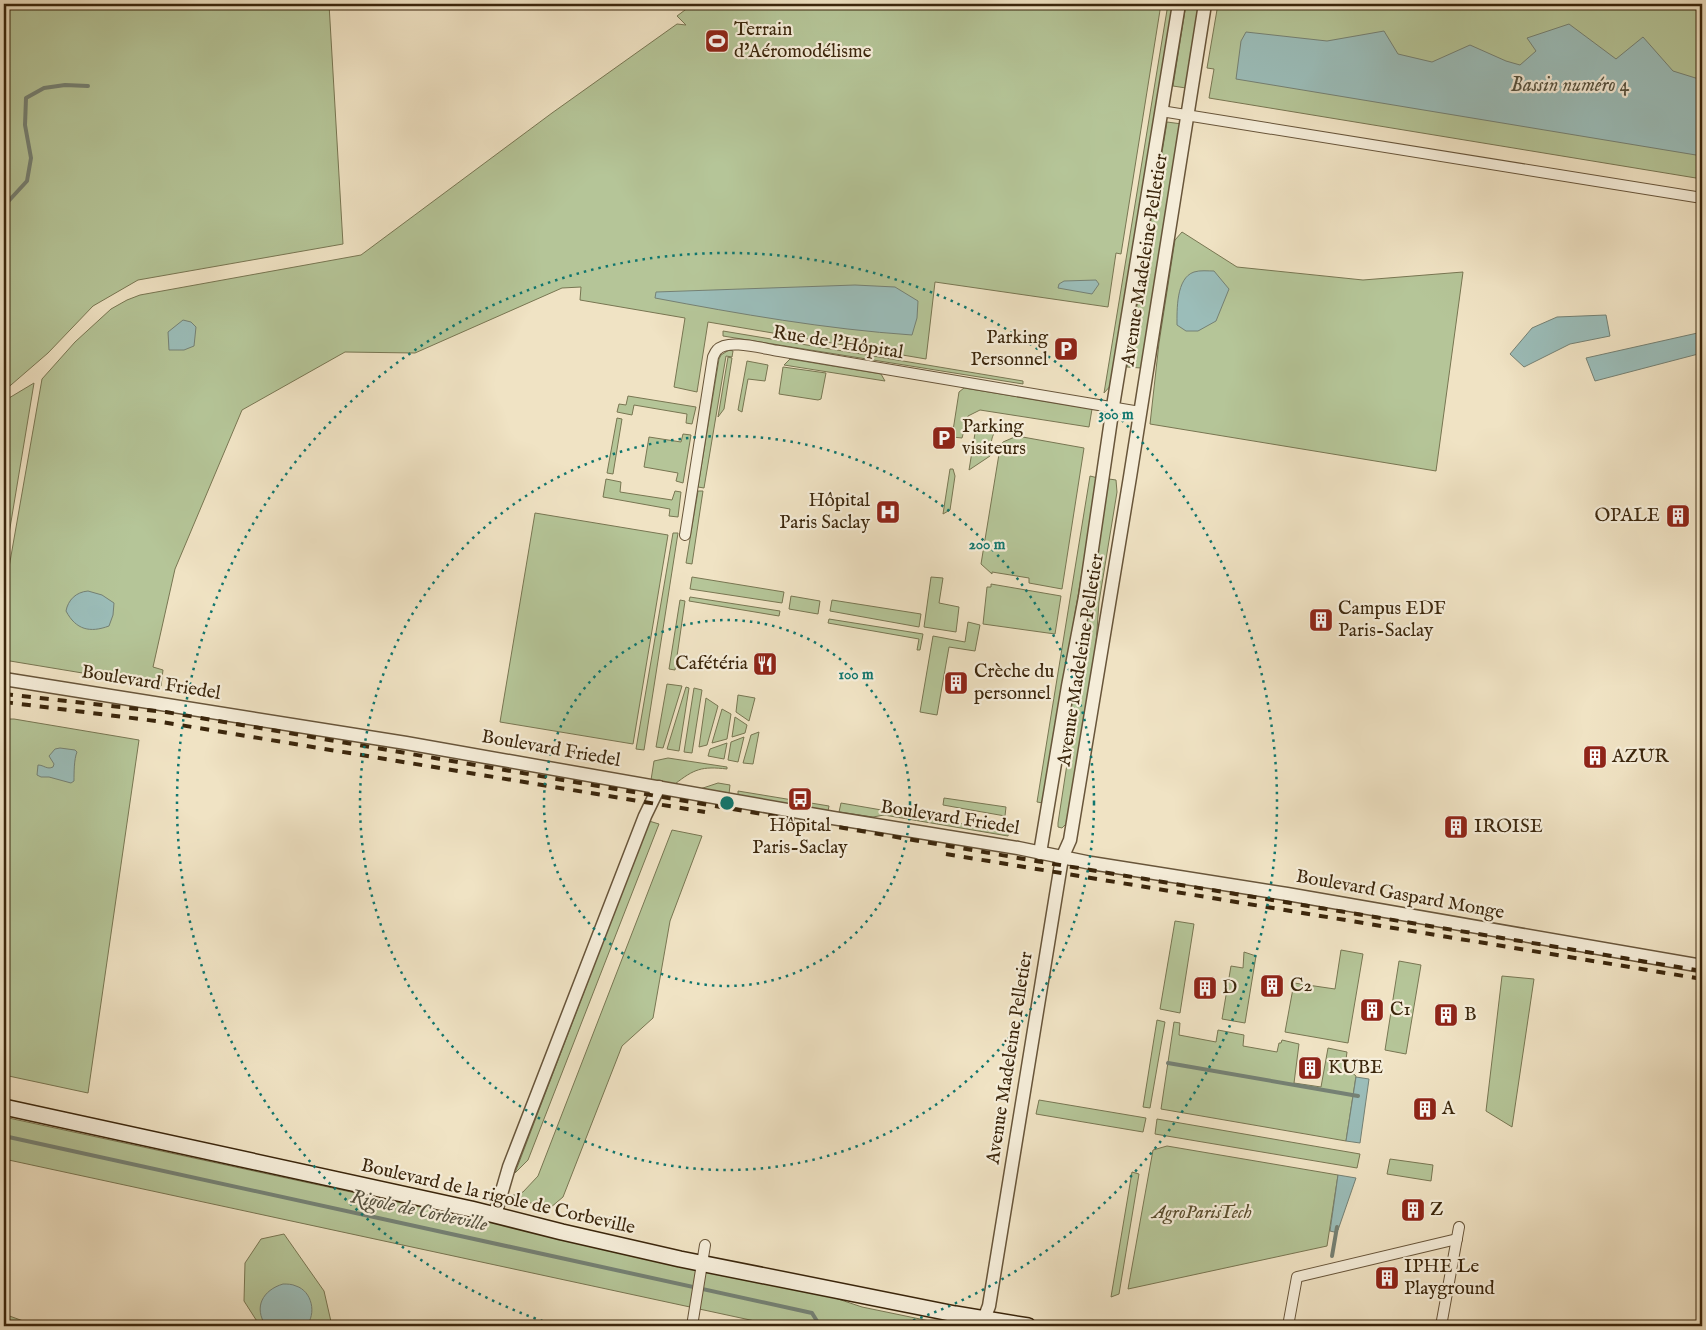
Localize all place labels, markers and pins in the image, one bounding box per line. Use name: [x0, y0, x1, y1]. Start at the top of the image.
place label: Terrain d'Aéromodélisme: [734, 18, 872, 64]
sports icon: Terrain d'Aéromodélisme: [704, 28, 730, 54]
place label: Parking Personnel: [971, 326, 1049, 372]
parking icon: Parking Personnel: [1053, 336, 1079, 362]
place label: Parking visiteurs: [962, 415, 1026, 461]
parking icon: Parking visiteurs: [931, 425, 957, 451]
place label: Hôpital Paris Saclay: [779, 489, 871, 535]
hospital icon: Hôpital Paris Saclay: [875, 499, 901, 525]
building icon: OPALE: [1665, 503, 1691, 529]
place label: OPALE: [1594, 504, 1660, 528]
place label: Campus EDF Paris-Saclay: [1338, 597, 1446, 643]
building icon: Campus EDF Paris-Saclay: [1308, 607, 1334, 633]
restaurant icon: Cafétéria: [752, 651, 778, 677]
place label: Cafétéria: [675, 652, 749, 676]
place label: Crèche du personnel: [974, 660, 1054, 706]
building icon: Crèche du personnel: [943, 670, 969, 696]
building icon: AZUR: [1582, 744, 1608, 770]
place label: AZUR: [1611, 745, 1669, 769]
bus stop icon: Hôpital Paris-Saclay: [787, 786, 813, 812]
centre of rings: [718, 794, 736, 812]
place label: Hôpital Paris-Saclay: [752, 814, 848, 860]
building icon: IROISE: [1443, 814, 1469, 840]
place label: IROISE: [1474, 815, 1543, 839]
building icon: C2: [1259, 973, 1285, 999]
place label: C2: [1290, 974, 1313, 998]
building icon: D: [1192, 975, 1218, 1001]
place label: D: [1222, 976, 1237, 1000]
building icon: C1: [1359, 997, 1385, 1023]
place label: C1: [1390, 998, 1411, 1022]
building icon: B: [1433, 1002, 1459, 1028]
place label: B: [1464, 1003, 1477, 1027]
building icon: KUBE: [1297, 1055, 1323, 1081]
place label: KUBE: [1328, 1056, 1383, 1080]
building icon: A: [1412, 1096, 1438, 1122]
place label: A: [1441, 1097, 1456, 1121]
building icon: Z: [1400, 1197, 1426, 1223]
place label: Z: [1430, 1198, 1443, 1222]
place label: IPHE Le Playground: [1404, 1255, 1496, 1301]
building icon: IPHE Le Playground: [1374, 1265, 1400, 1291]

